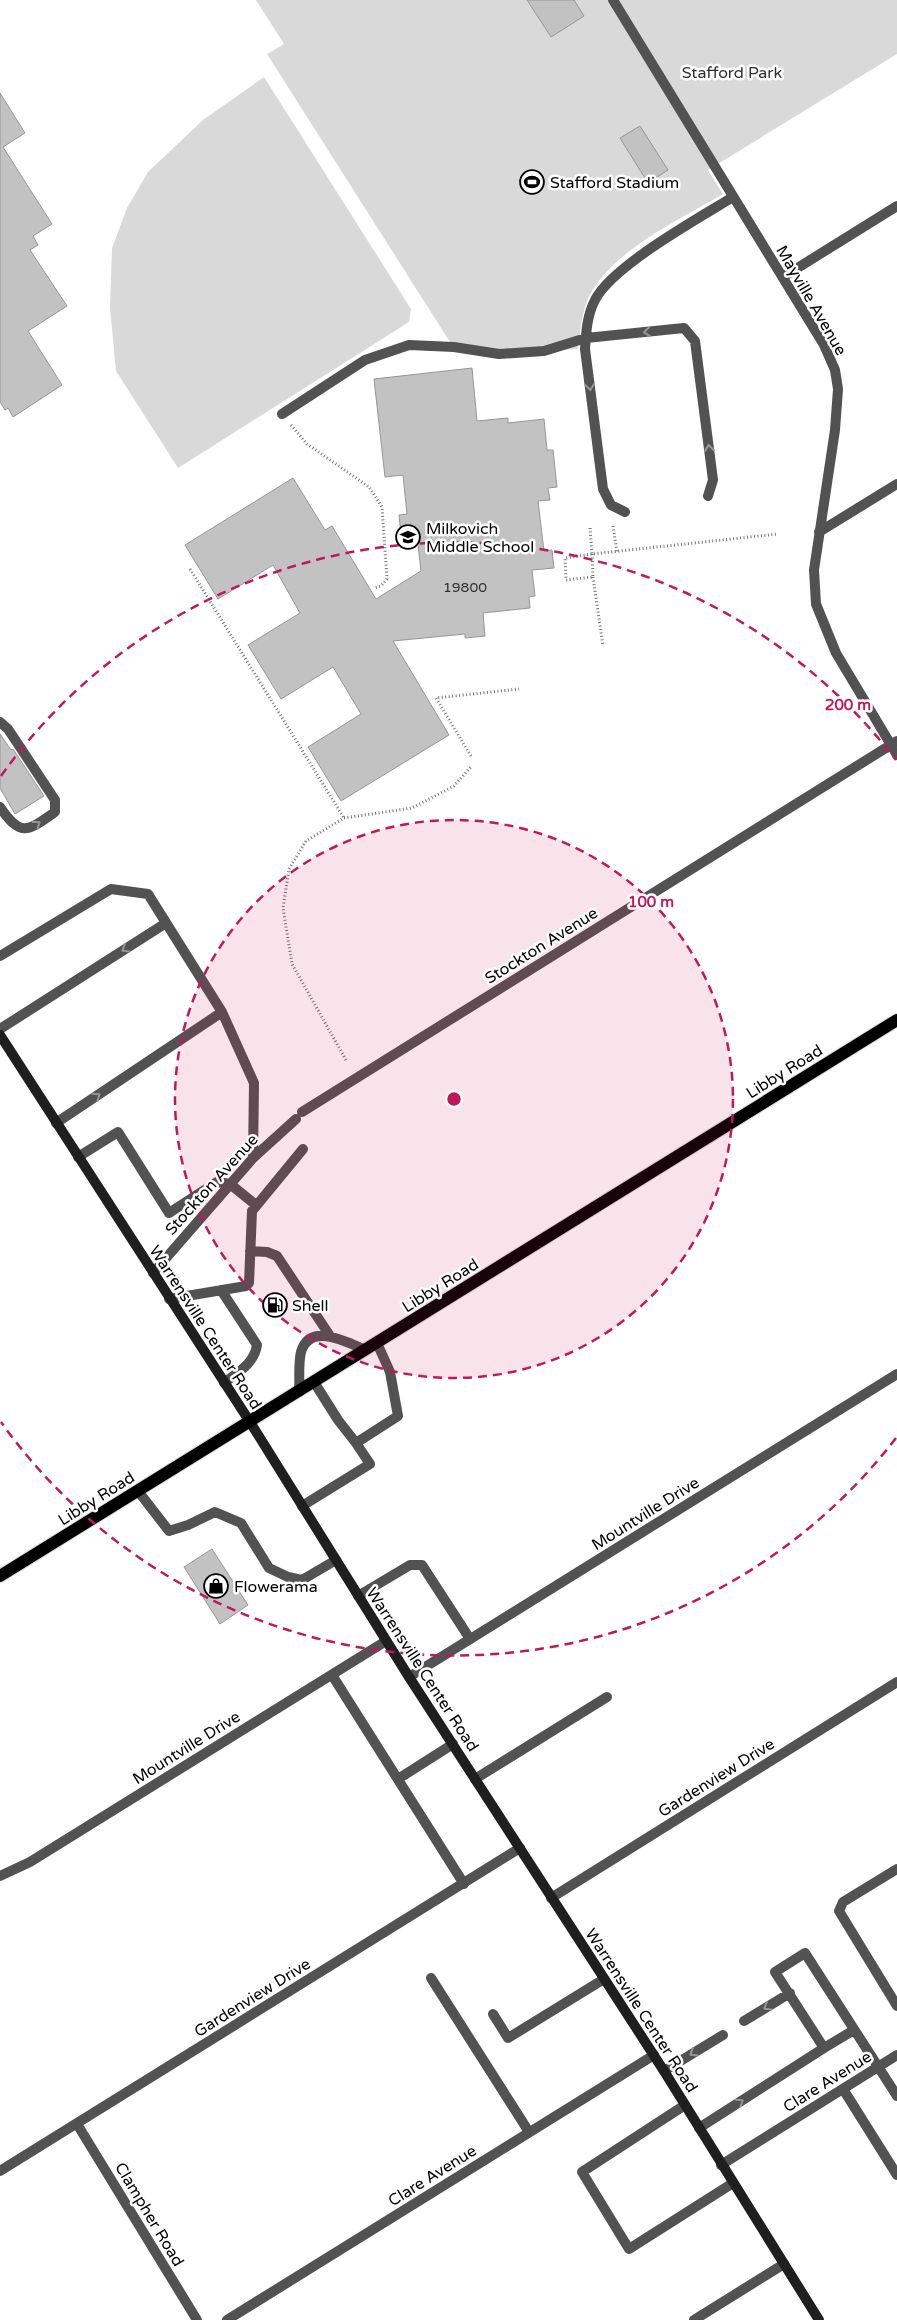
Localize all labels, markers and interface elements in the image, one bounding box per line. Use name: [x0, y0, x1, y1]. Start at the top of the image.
park label: Stafford Park: [682, 63, 782, 83]
sports icon: Stafford Stadium: [519, 169, 545, 195]
place label: Stafford Stadium: [550, 173, 679, 193]
street label: Mayville Avenue: [772, 242, 851, 359]
one-way arrow: [643, 326, 651, 337]
one-way arrow: [584, 383, 595, 391]
one-way arrow: [704, 444, 715, 452]
place label: Milkovich Middle School: [426, 519, 534, 557]
school or university icon: Milkovich Middle School: [395, 524, 421, 550]
house number: 19800: [443, 579, 487, 596]
text: 200 m: [825, 696, 871, 714]
one-way arrow: [31, 821, 41, 830]
text: 100 m: [628, 893, 674, 911]
street label: Stockton Avenue: [481, 903, 602, 989]
one-way arrow: [121, 943, 130, 953]
street label: Libby Road: [743, 1041, 826, 1103]
centre of rings: [445, 1090, 463, 1108]
one-way arrow: [91, 1093, 100, 1102]
street label: Stockton Avenue: [161, 1130, 262, 1239]
street label: Warrensville Center Road: [145, 1242, 266, 1413]
street label: Libby Road: [399, 1255, 482, 1317]
fuel station icon: Shell: [262, 1292, 288, 1318]
place label: Shell: [292, 1296, 329, 1316]
street label: Libby Road: [55, 1468, 138, 1530]
street label: Mountville Drive: [588, 1473, 703, 1555]
shop icon: Flowerama: [203, 1573, 229, 1599]
place label: Flowerama: [234, 1577, 318, 1597]
street label: Warrensville Center Road: [362, 1584, 483, 1755]
street label: Mountville Drive: [129, 1707, 244, 1789]
street label: Gardenview Drive: [655, 1734, 778, 1822]
street label: Warrensville Center Road: [581, 1925, 702, 2096]
street label: Gardenview Drive: [191, 1954, 314, 2042]
one-way arrow: [763, 2001, 772, 2011]
one-way arrow: [690, 2046, 699, 2056]
street label: Clare Avenue: [780, 2047, 875, 2117]
one-way arrow: [735, 2099, 744, 2108]
street label: Clare Avenue: [385, 2141, 480, 2211]
street label: Clampher Road: [110, 2159, 188, 2270]

